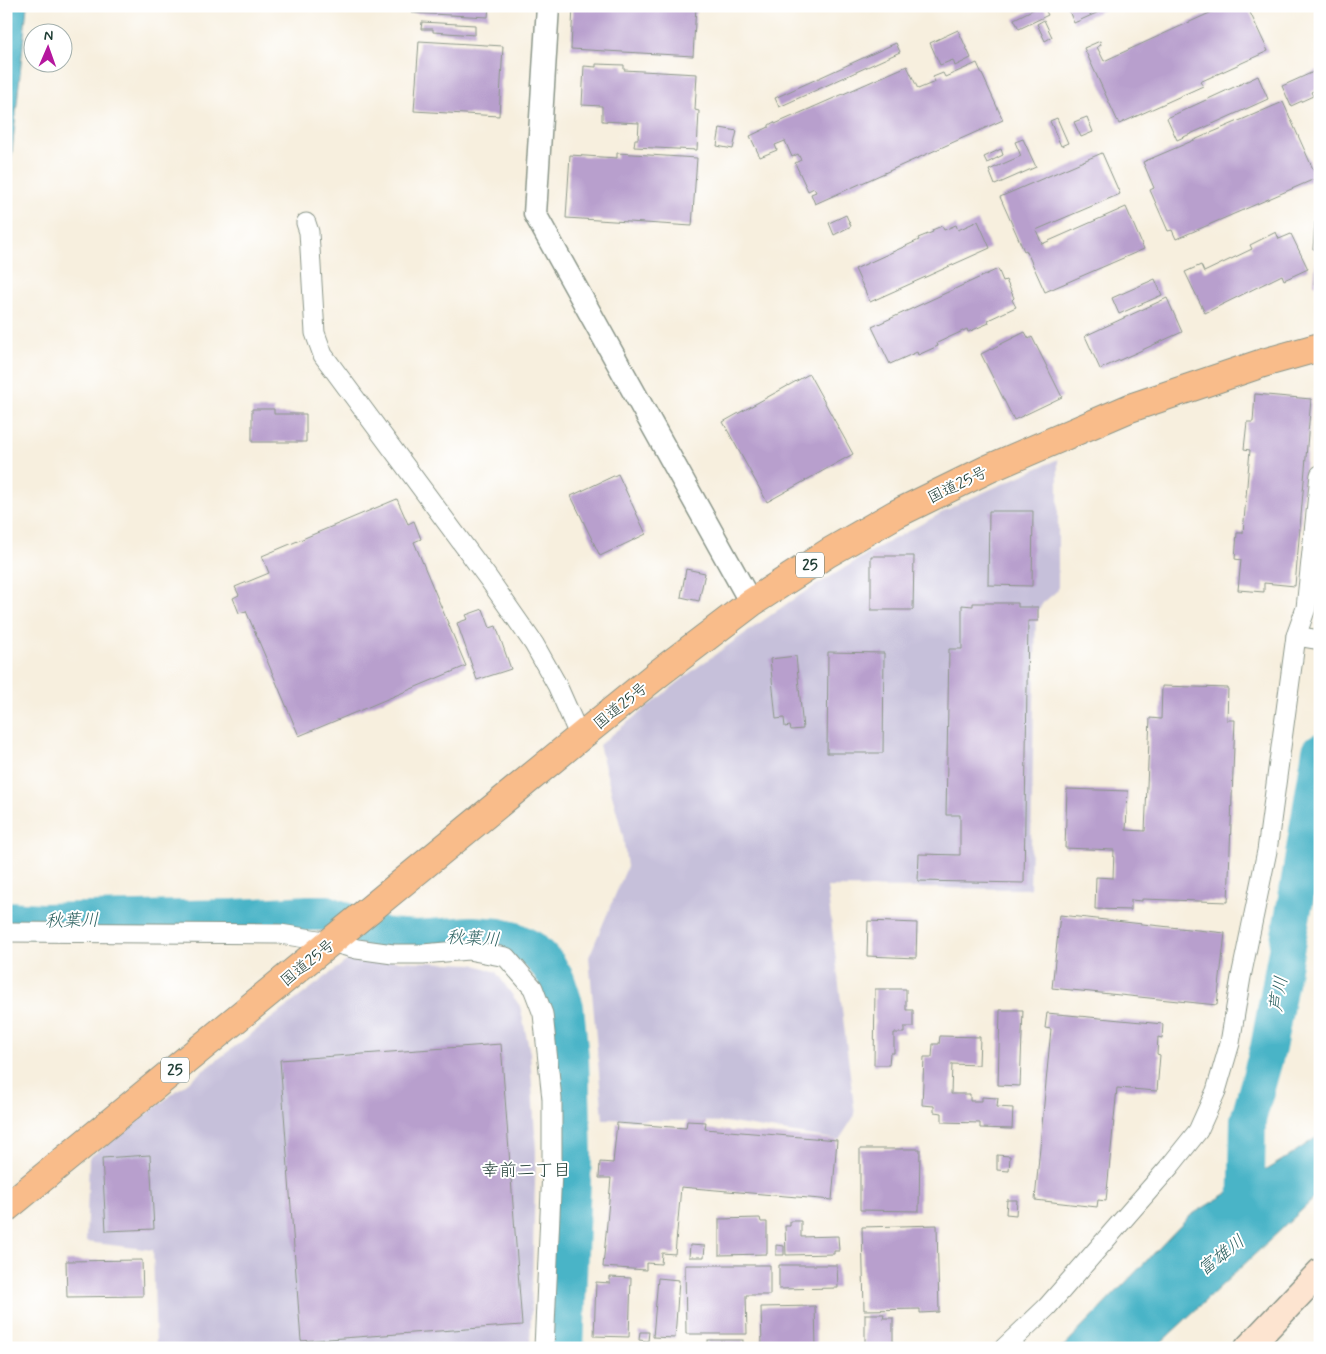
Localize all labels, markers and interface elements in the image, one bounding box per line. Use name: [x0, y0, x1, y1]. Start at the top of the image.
north arrow: [22, 22, 72, 72]
text: N: [43, 27, 53, 45]
street label: 国道25号: [924, 462, 991, 509]
road number: 25: [796, 552, 824, 578]
street label: 国道25号: [589, 678, 653, 735]
water label: 秋葉川: [45, 909, 99, 933]
water label: 秋葉川: [445, 926, 501, 952]
street label: 国道25号: [276, 935, 340, 992]
water label: 芦川: [1264, 974, 1294, 1014]
road number: 25: [161, 1058, 189, 1082]
district label: 幸前二丁目: [481, 1159, 571, 1183]
water label: 富雄川: [1193, 1230, 1250, 1282]

